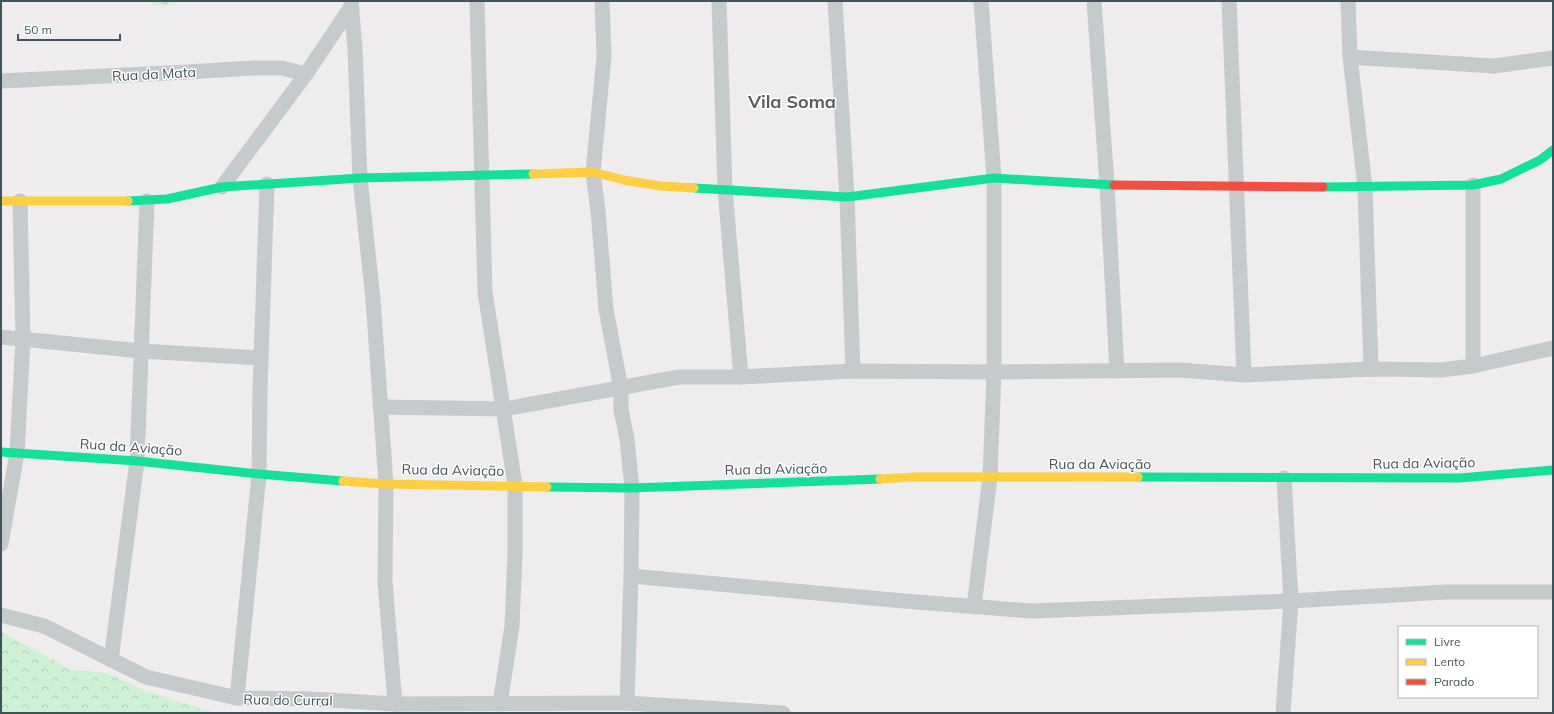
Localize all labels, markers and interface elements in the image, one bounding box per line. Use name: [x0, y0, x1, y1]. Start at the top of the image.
scale bar: [18, 16, 120, 42]
text: 50 m: [24, 22, 52, 37]
street label: Rua da Mata: [112, 63, 196, 85]
district label: Vila Soma: [747, 90, 836, 113]
street label: Rua da Aviação: [79, 434, 183, 460]
street label: Rua da Aviação: [1373, 453, 1475, 473]
street label: Rua da Aviação: [1049, 455, 1151, 473]
street label: Rua da Aviação: [725, 459, 827, 479]
street label: Rua da Aviação: [402, 460, 504, 480]
legend: [1398, 626, 1538, 698]
text: Livre: [1434, 634, 1461, 649]
text: Lento: [1434, 654, 1465, 669]
text: Parado: [1434, 674, 1474, 689]
street label: Rua do Curral: [243, 690, 333, 710]

